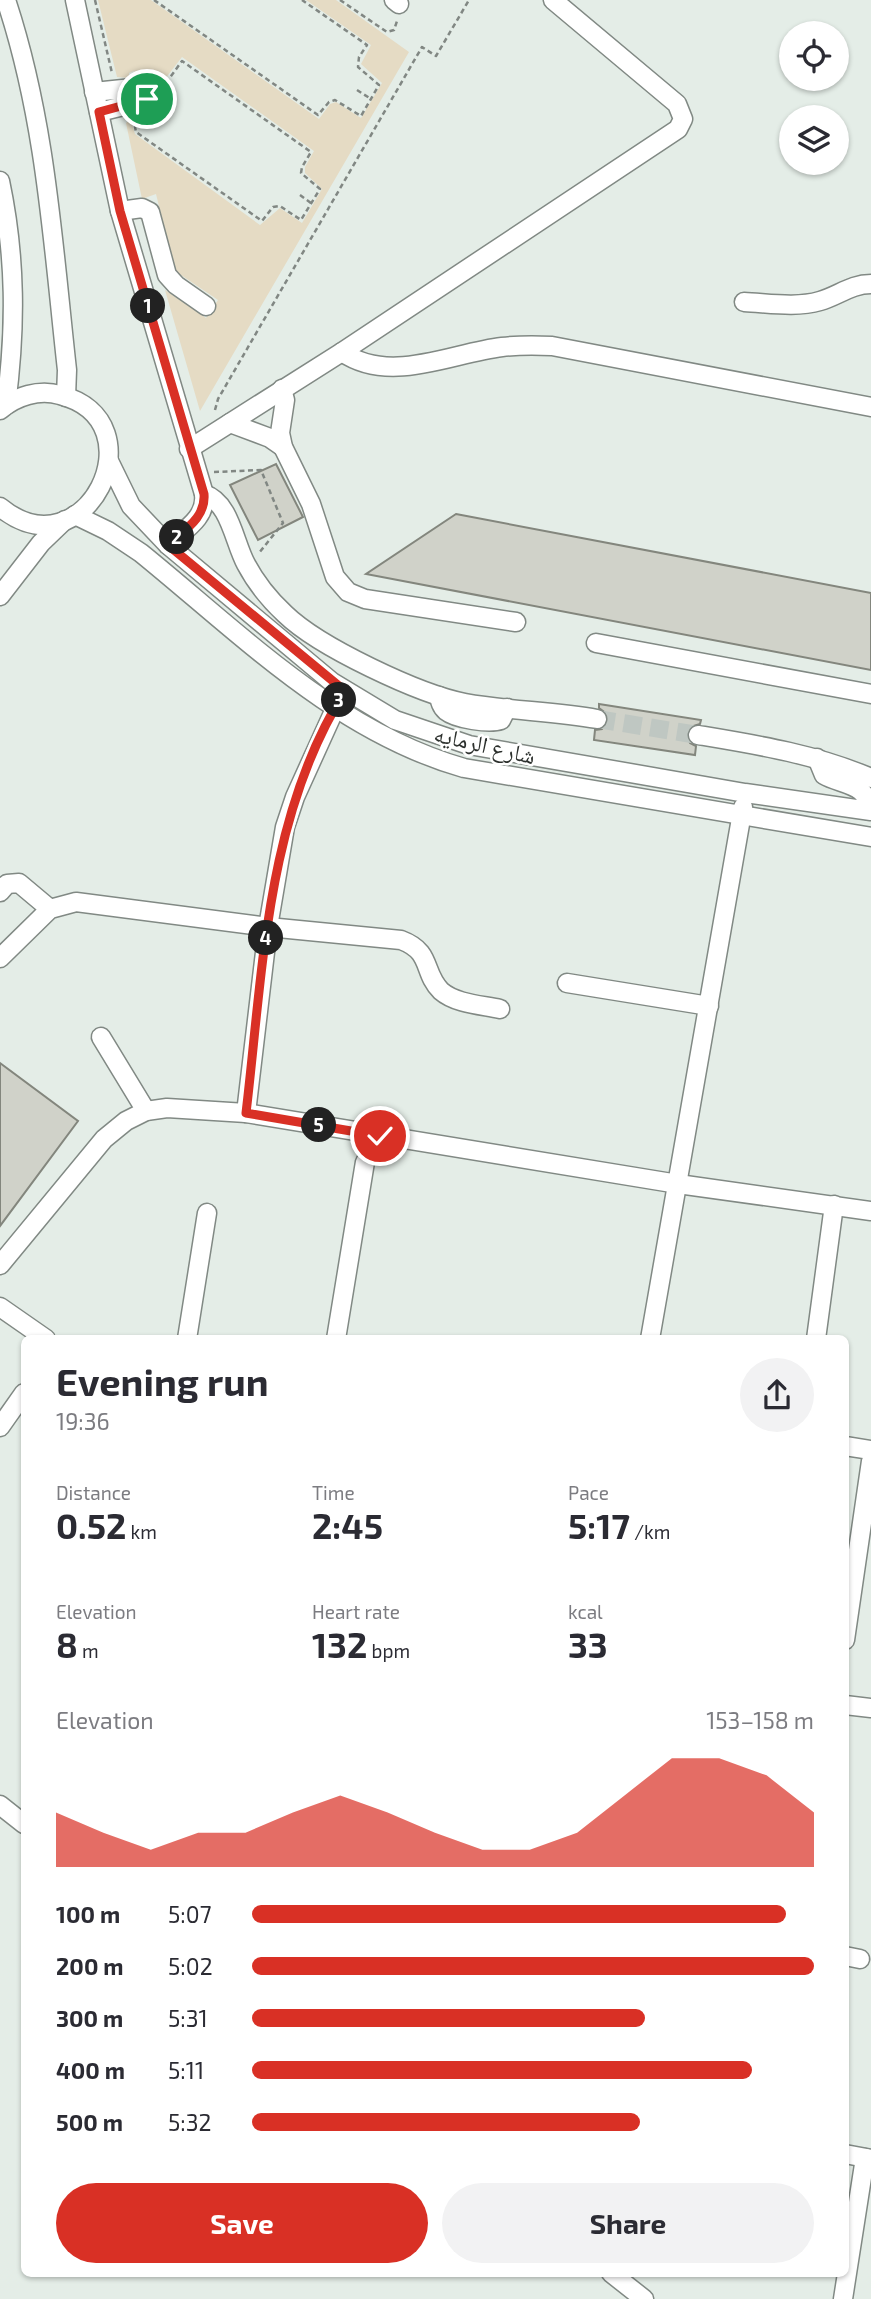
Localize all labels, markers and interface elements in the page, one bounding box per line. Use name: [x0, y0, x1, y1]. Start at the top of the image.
map controls: [779, 21, 849, 175]
button: locate: [779, 21, 849, 91]
pin: [117, 69, 177, 129]
icon: arrive: [128, 80, 166, 118]
button: layers: [779, 105, 849, 175]
pin: 1: [130, 288, 166, 324]
text: 1: [143, 294, 152, 317]
pin: 2: [160, 520, 194, 554]
text: 2: [171, 525, 182, 548]
pin: 3: [322, 682, 356, 718]
text: 3: [333, 688, 344, 711]
street label: شارع الرمايه: [431, 719, 538, 771]
pin: 4: [248, 920, 284, 956]
text: 4: [259, 926, 272, 949]
pin: [350, 1106, 410, 1166]
pin: 5: [302, 1108, 336, 1142]
text: 5: [313, 1113, 324, 1136]
icon: check: [361, 1117, 399, 1155]
text: Evening run: [56, 1358, 269, 1404]
button: share: [740, 1358, 814, 1432]
text: 19:36: [56, 1407, 110, 1435]
text: Distance: [56, 1481, 131, 1504]
text: Time: [312, 1481, 355, 1504]
text: Pace: [568, 1481, 609, 1504]
text: 0.52: [56, 1504, 126, 1546]
text: 2:45: [312, 1504, 383, 1546]
text: 5:17: [568, 1504, 630, 1546]
text: km: [126, 1520, 157, 1543]
text: /km: [630, 1520, 670, 1543]
text: Elevation: [56, 1600, 137, 1623]
text: Heart rate: [312, 1600, 400, 1623]
text: kcal: [568, 1600, 603, 1623]
text: 8: [56, 1623, 78, 1665]
text: 132: [312, 1623, 367, 1665]
text: 33: [568, 1623, 608, 1665]
text: m: [78, 1639, 99, 1662]
text: bpm: [367, 1639, 410, 1662]
text: Elevation: [56, 1706, 154, 1734]
text: 153–158 m: [706, 1706, 814, 1734]
text: 100 m: [56, 1900, 120, 1928]
text: 5:07: [168, 1900, 211, 1928]
text: 200 m: [56, 1952, 124, 1980]
text: 5:02: [168, 1952, 213, 1980]
text: 300 m: [56, 2004, 123, 2032]
text: 5:31: [168, 2004, 208, 2032]
text: 400 m: [56, 2056, 125, 2084]
text: 5:11: [168, 2056, 204, 2084]
text: 500 m: [56, 2108, 123, 2136]
text: 5:32: [168, 2108, 211, 2136]
button: Save: [56, 2183, 428, 2263]
button: Share: [442, 2183, 814, 2263]

